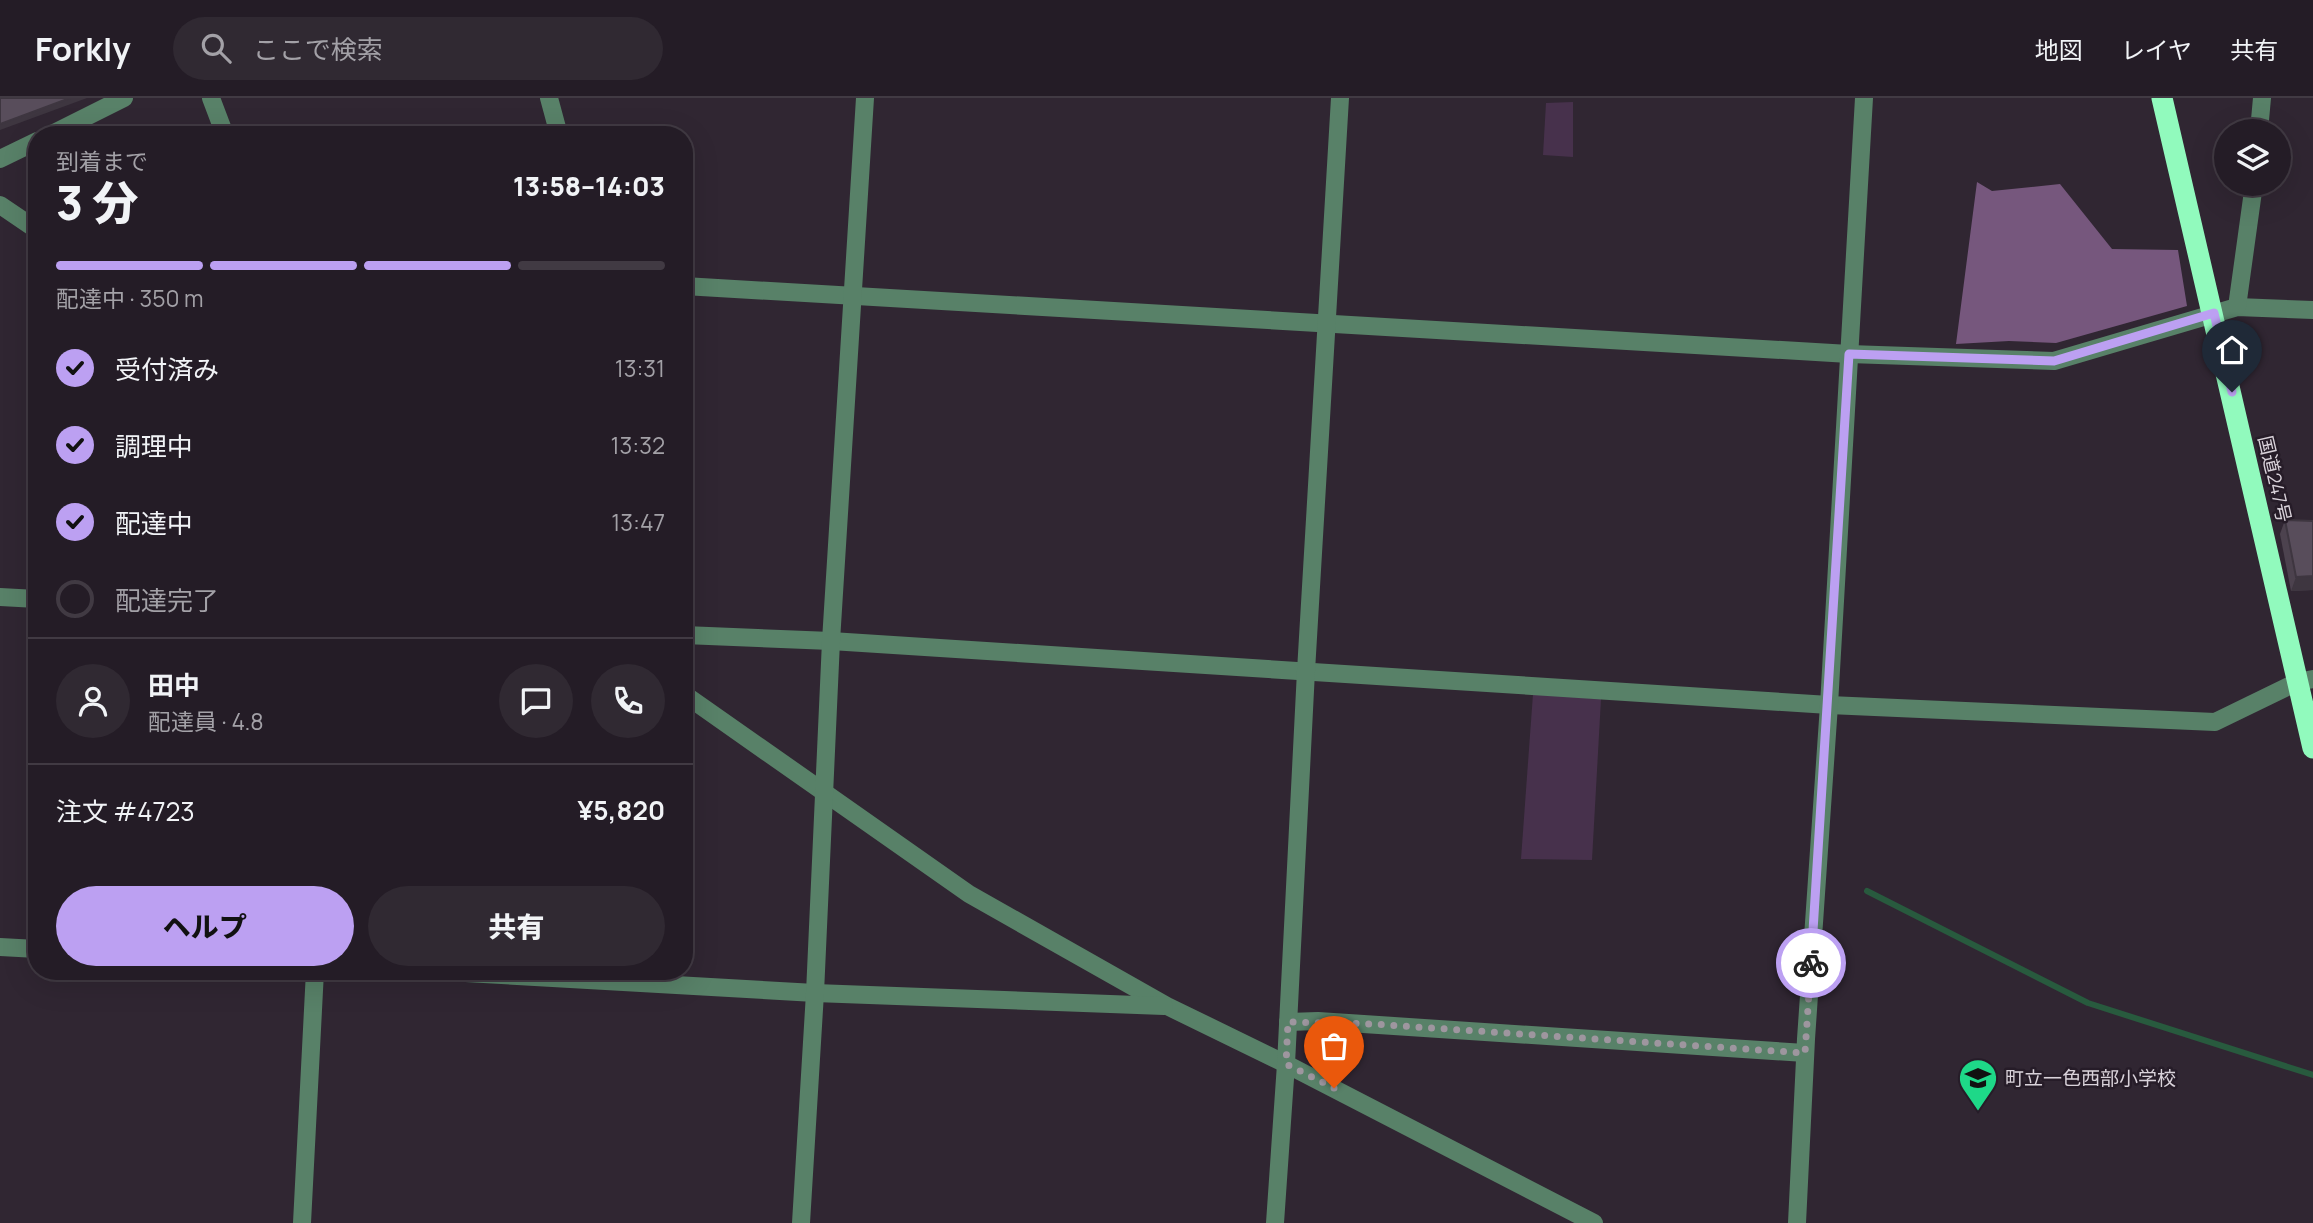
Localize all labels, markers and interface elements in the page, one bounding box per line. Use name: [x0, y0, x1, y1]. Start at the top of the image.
search box: [173, 17, 663, 80]
text: Forkly: [35, 26, 131, 71]
icon: search: [197, 29, 235, 67]
text: ここで検索: [253, 31, 383, 67]
text: 地図: [2035, 33, 2083, 66]
text: レイヤ: [2121, 33, 2192, 66]
text: 共有: [2230, 33, 2278, 66]
map controls: [2214, 119, 2291, 196]
button: layers: [2214, 119, 2291, 196]
text: 到着まで: [56, 145, 148, 177]
text: 13:58–14:03: [513, 168, 665, 204]
text: 3 分: [56, 171, 138, 234]
text: 配達中 · 350 m: [56, 282, 204, 314]
pin: [2202, 320, 2262, 392]
icon: home: [2213, 331, 2251, 369]
icon: check: [56, 349, 94, 387]
text: 受付済み: [115, 351, 219, 387]
text: 13:31: [615, 352, 665, 384]
icon: check: [56, 426, 94, 464]
text: 調理中: [115, 428, 193, 464]
text: 13:32: [611, 429, 665, 461]
street label: 国道247号: [2252, 433, 2298, 525]
icon: check: [56, 503, 94, 541]
text: 配達中: [115, 505, 193, 541]
text: 13:47: [611, 506, 665, 538]
text: 配達完了: [115, 582, 219, 618]
button: person: [56, 664, 130, 738]
button: chat: [499, 664, 573, 738]
button: phone: [591, 664, 665, 738]
text: 田中: [148, 667, 200, 703]
text: 配達員 · 4.8: [148, 705, 264, 737]
text: ¥5,820: [577, 792, 665, 828]
text: 注文 #4723: [56, 793, 195, 829]
button: ヘルプ: [56, 886, 354, 966]
button: 共有: [368, 886, 665, 966]
courier: [1776, 928, 1846, 998]
icon: bike: [1792, 944, 1830, 982]
pin: [1304, 1016, 1364, 1088]
icon: bag: [1315, 1027, 1353, 1065]
school or university icon: 町立一色西部小学校: [1957, 1057, 1999, 1112]
place label: 町立一色西部小学校: [2005, 1065, 2176, 1091]

